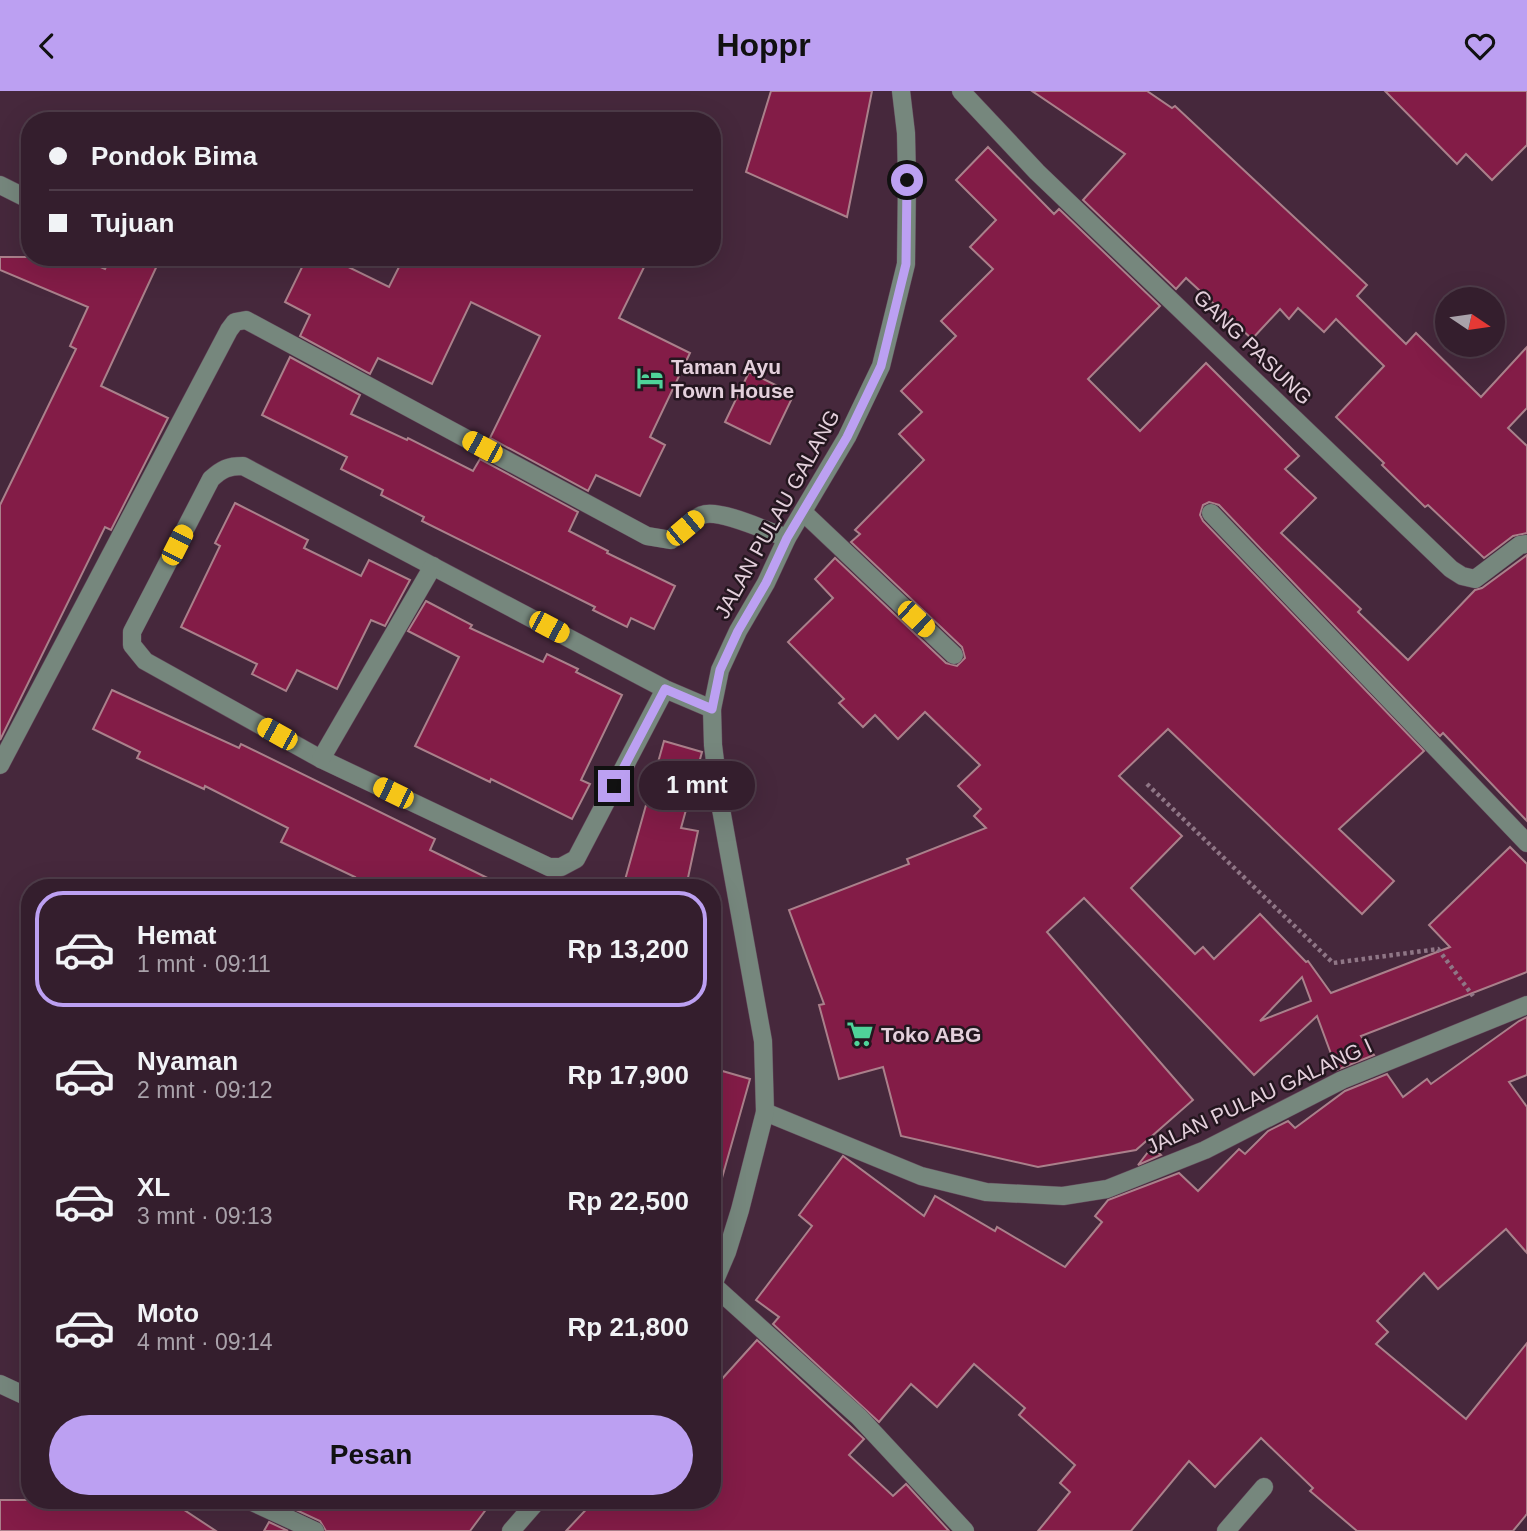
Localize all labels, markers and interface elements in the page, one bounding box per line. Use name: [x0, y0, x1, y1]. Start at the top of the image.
icon: back: [28, 27, 66, 65]
text: Hoppr: [716, 27, 811, 63]
icon: heart: [1461, 27, 1499, 65]
text: Pondok Bima: [91, 141, 257, 171]
route start: [891, 164, 923, 196]
text: Tujuan: [91, 208, 174, 238]
street label: GANG PASUNG: [1189, 285, 1317, 409]
north arrow: [1435, 287, 1505, 357]
map controls: [1435, 287, 1505, 357]
place label: Taman Ayu Town House: [671, 355, 794, 402]
hotel icon: Taman Ayu Town House: [635, 363, 665, 393]
street label: JALAN PULAU GALANG: [710, 406, 844, 622]
car: [459, 428, 506, 466]
car: [663, 506, 708, 550]
car: [159, 522, 196, 568]
car: [894, 597, 939, 641]
car: [526, 608, 573, 646]
car: [254, 715, 301, 753]
callout: 1 mnt: [638, 761, 754, 811]
route end: [598, 770, 630, 802]
text: 1 mnt: [666, 772, 728, 798]
car: [370, 774, 417, 812]
icon: car: [53, 918, 116, 981]
text: Hemat: [137, 920, 216, 950]
text: Rp 13,200: [568, 934, 689, 964]
text: 1 mnt · 09:11: [137, 951, 271, 977]
supermarket icon: Toko ABG: [845, 1019, 875, 1049]
place label: Toko ABG: [881, 1023, 981, 1046]
street label: JALAN PULAU GALANG I: [1143, 1034, 1375, 1158]
icon: car: [53, 1044, 116, 1107]
text: Nyaman: [137, 1046, 238, 1076]
text: Rp 17,900: [568, 1060, 689, 1090]
text: 2 mnt · 09:12: [137, 1077, 273, 1103]
icon: car: [53, 1170, 116, 1233]
text: XL: [137, 1172, 170, 1202]
text: Rp 22,500: [568, 1186, 689, 1216]
text: 3 mnt · 09:13: [137, 1203, 273, 1229]
icon: car: [53, 1296, 116, 1359]
text: Moto: [137, 1298, 199, 1328]
text: Rp 21,800: [568, 1312, 689, 1342]
text: 4 mnt · 09:14: [137, 1329, 273, 1355]
button: Pesan: [49, 1415, 693, 1495]

